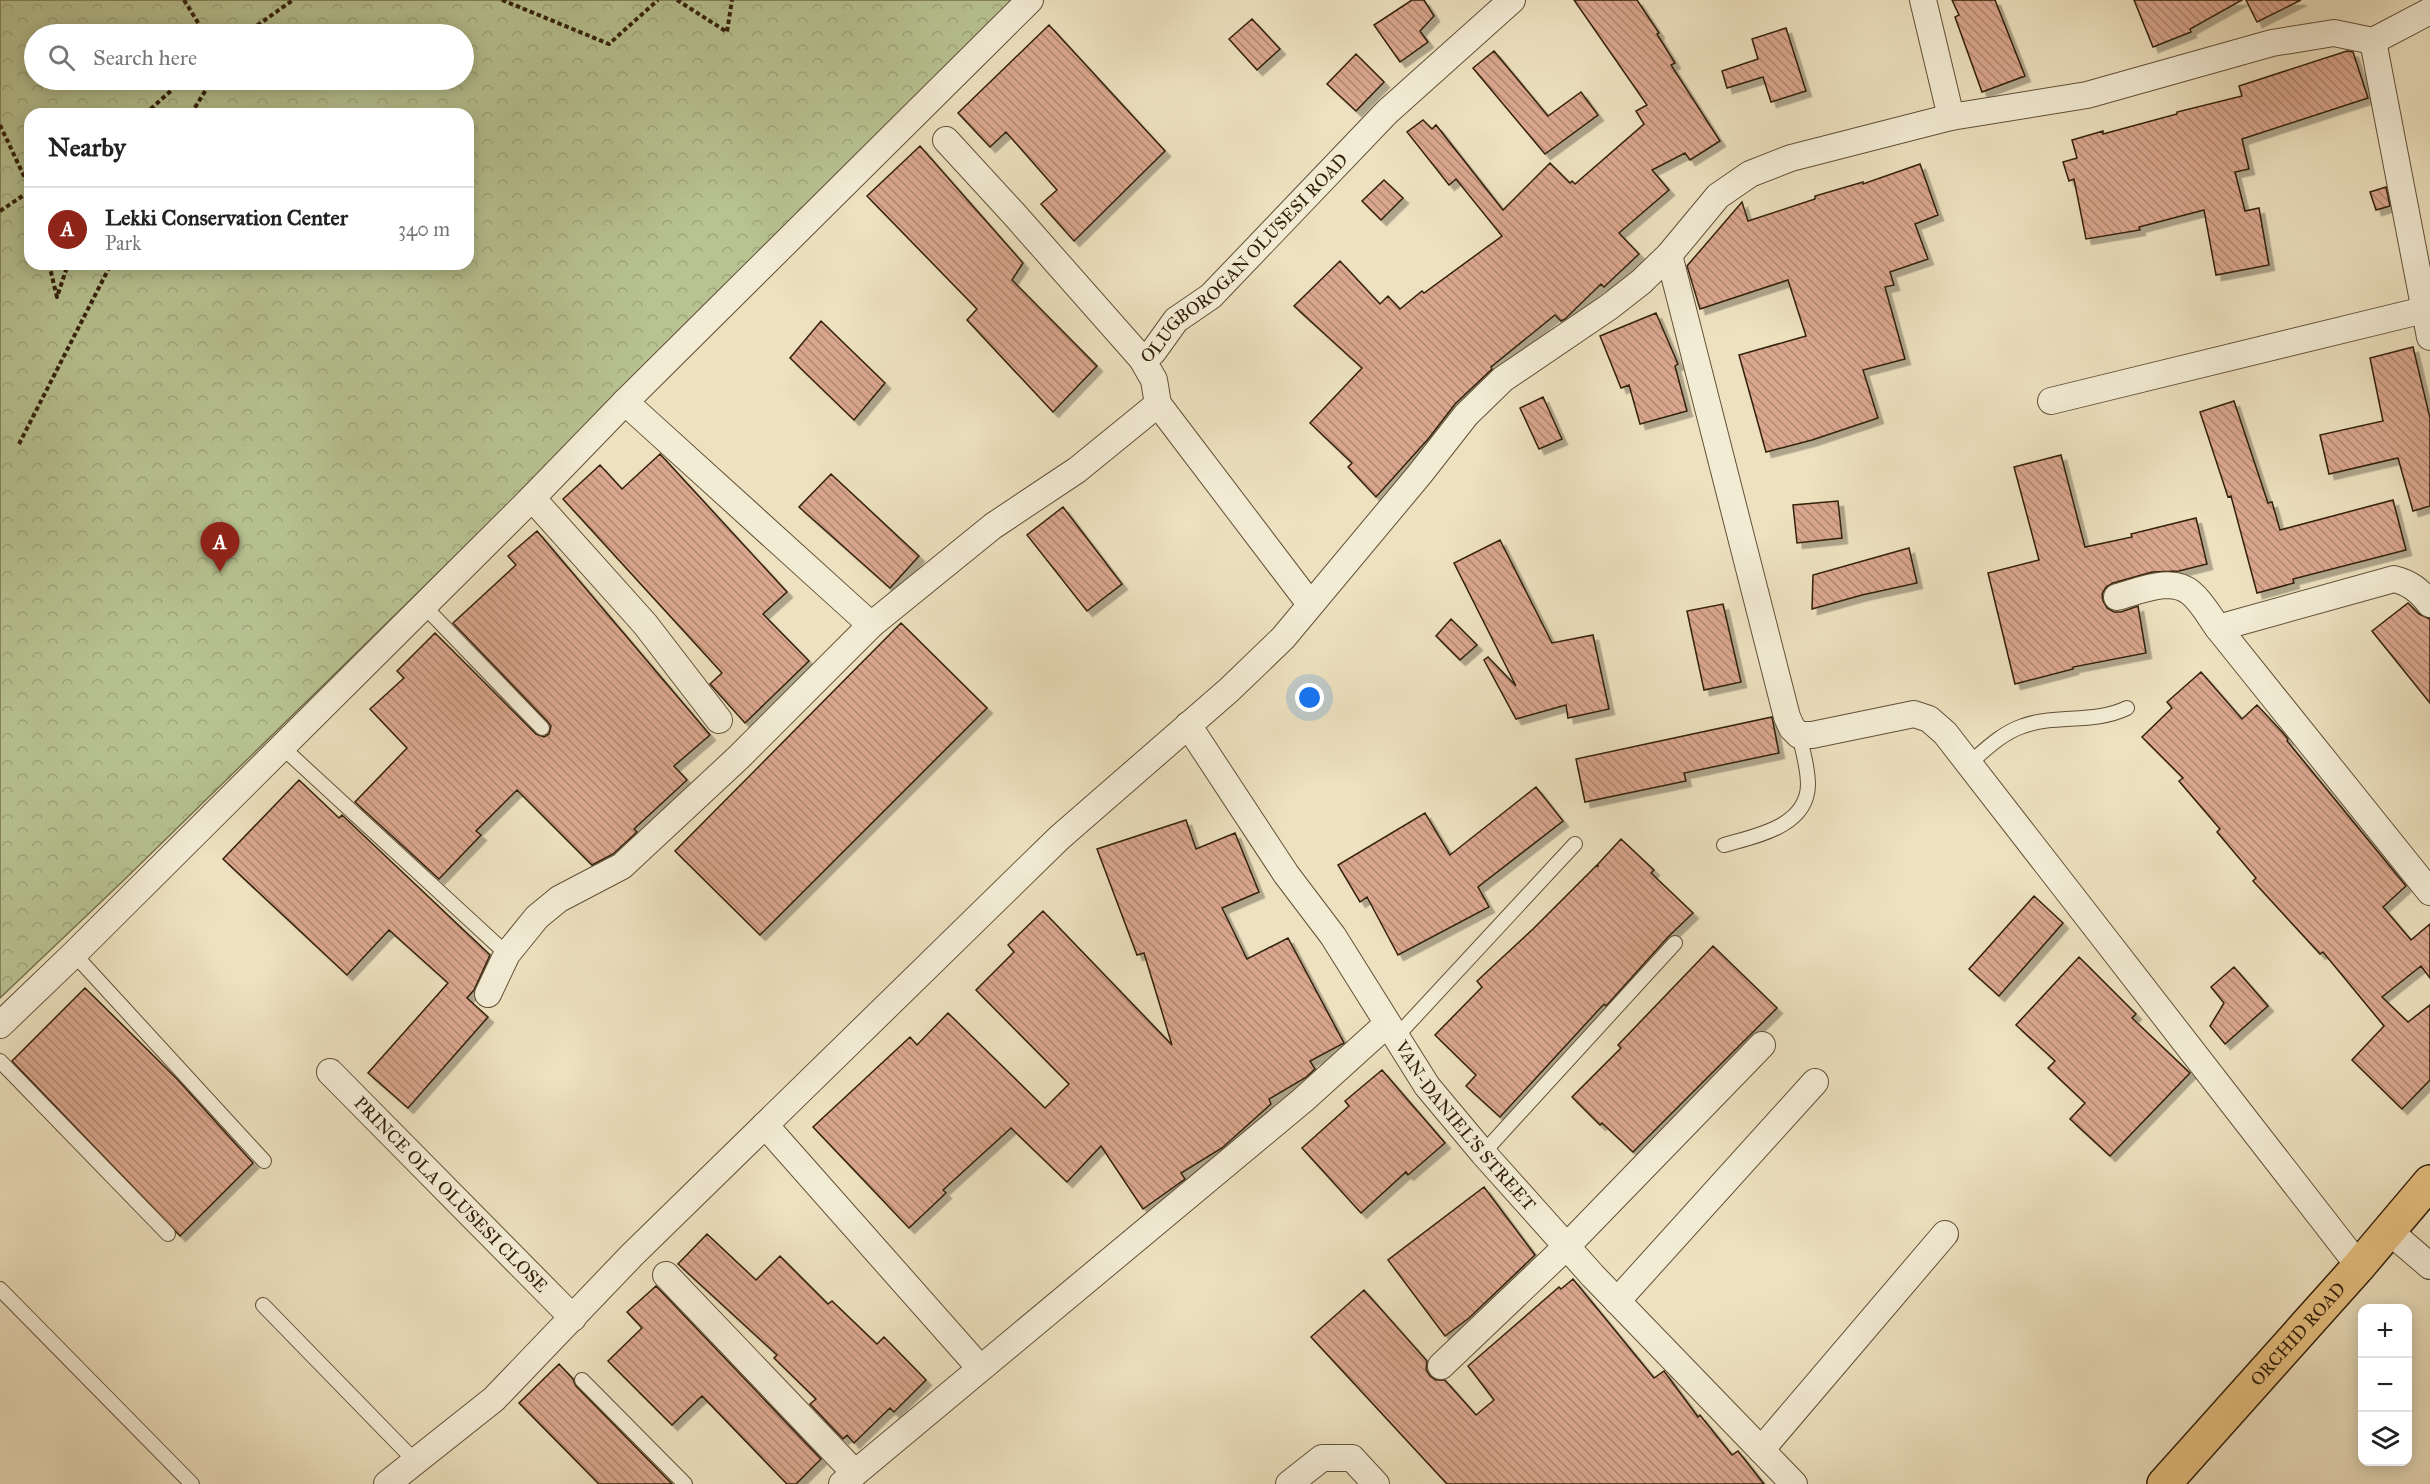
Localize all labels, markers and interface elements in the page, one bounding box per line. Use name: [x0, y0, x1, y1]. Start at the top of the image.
search box: [24, 24, 474, 90]
icon: search: [45, 41, 78, 74]
text: Search here: [93, 44, 197, 71]
text: Nearby: [48, 131, 126, 163]
street label: OLUGBOROGAN OLUSESI ROAD: [1137, 149, 1352, 368]
text: Lekki Conservation Center: [105, 204, 348, 231]
text: A: [61, 217, 74, 241]
text: 340 m: [398, 217, 450, 241]
text: Park: [105, 231, 141, 255]
pin: A: [200, 522, 240, 572]
your location: [1295, 683, 1324, 712]
street label: VAN-DANIEL’S STREET: [1390, 1036, 1540, 1215]
street label: PRINCE OLA OLUSESI CLOSE: [349, 1092, 552, 1297]
street label: ORCHID ROAD: [2246, 1278, 2350, 1391]
map controls: [2358, 1304, 2412, 1466]
button: +: [2358, 1304, 2412, 1358]
button: −: [2358, 1358, 2412, 1412]
button: layers: [2358, 1412, 2412, 1466]

